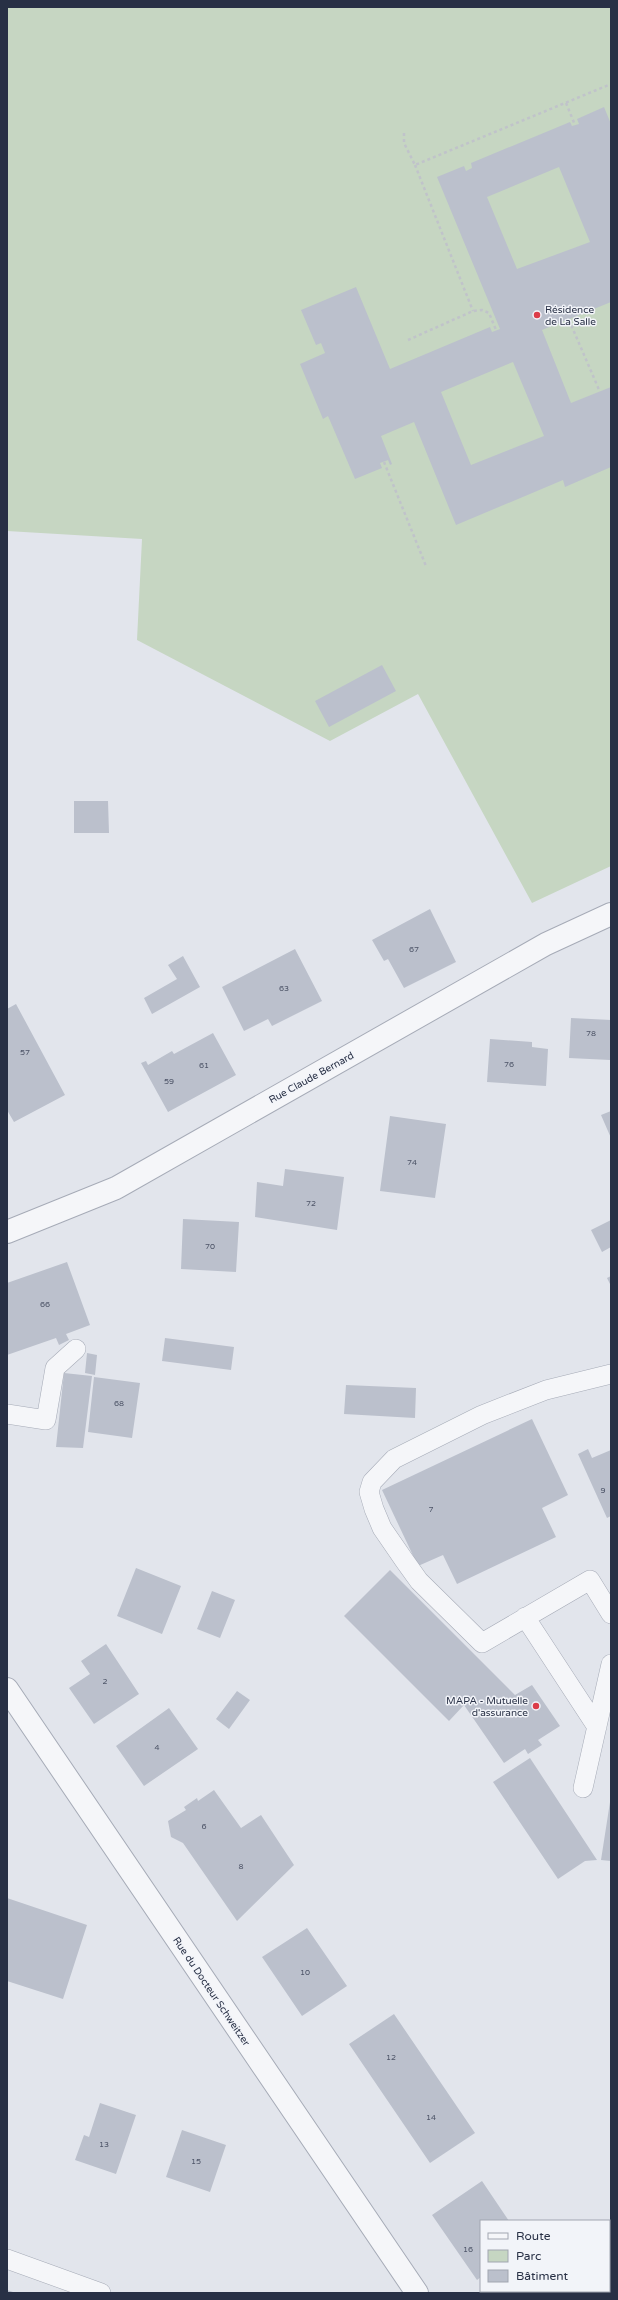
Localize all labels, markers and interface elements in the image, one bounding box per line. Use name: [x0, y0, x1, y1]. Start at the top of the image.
place label: Résidence de La Salle: [545, 304, 596, 328]
marker: Résidence de La Salle: [532, 310, 542, 320]
house number: 67: [409, 945, 419, 954]
house number: 63: [279, 984, 289, 993]
house number: 78: [586, 1029, 596, 1038]
house number: 57: [20, 1048, 30, 1057]
street label: Rue Claude Bernard: [267, 1050, 356, 1106]
house number: 76: [504, 1060, 514, 1069]
house number: 61: [199, 1061, 209, 1070]
house number: 59: [164, 1077, 174, 1086]
house number: 74: [407, 1158, 417, 1167]
house number: 72: [306, 1199, 316, 1208]
house number: 70: [205, 1242, 215, 1251]
house number: 66: [40, 1300, 50, 1309]
house number: 68: [114, 1399, 124, 1408]
house number: 9: [600, 1486, 606, 1495]
house number: 7: [428, 1505, 434, 1514]
house number: 2: [102, 1677, 108, 1686]
place label: MAPA - Mutuelle d'assurance: [446, 1695, 528, 1719]
marker: MAPA - Mutuelle d'assurance: [531, 1701, 541, 1711]
house number: 4: [154, 1743, 160, 1752]
house number: 6: [201, 1822, 207, 1831]
house number: 8: [238, 1862, 244, 1871]
street label: Rue du Docteur Schweitzer: [170, 1935, 252, 2048]
house number: 10: [300, 1968, 310, 1977]
house number: 12: [386, 2053, 396, 2062]
house number: 14: [426, 2113, 436, 2122]
house number: 13: [99, 2140, 109, 2149]
house number: 15: [191, 2157, 201, 2166]
legend: [480, 2220, 610, 2292]
text: Route: [516, 2229, 551, 2243]
house number: 16: [463, 2245, 473, 2254]
text: Parc: [516, 2249, 541, 2263]
text: Bâtiment: [516, 2269, 568, 2283]

